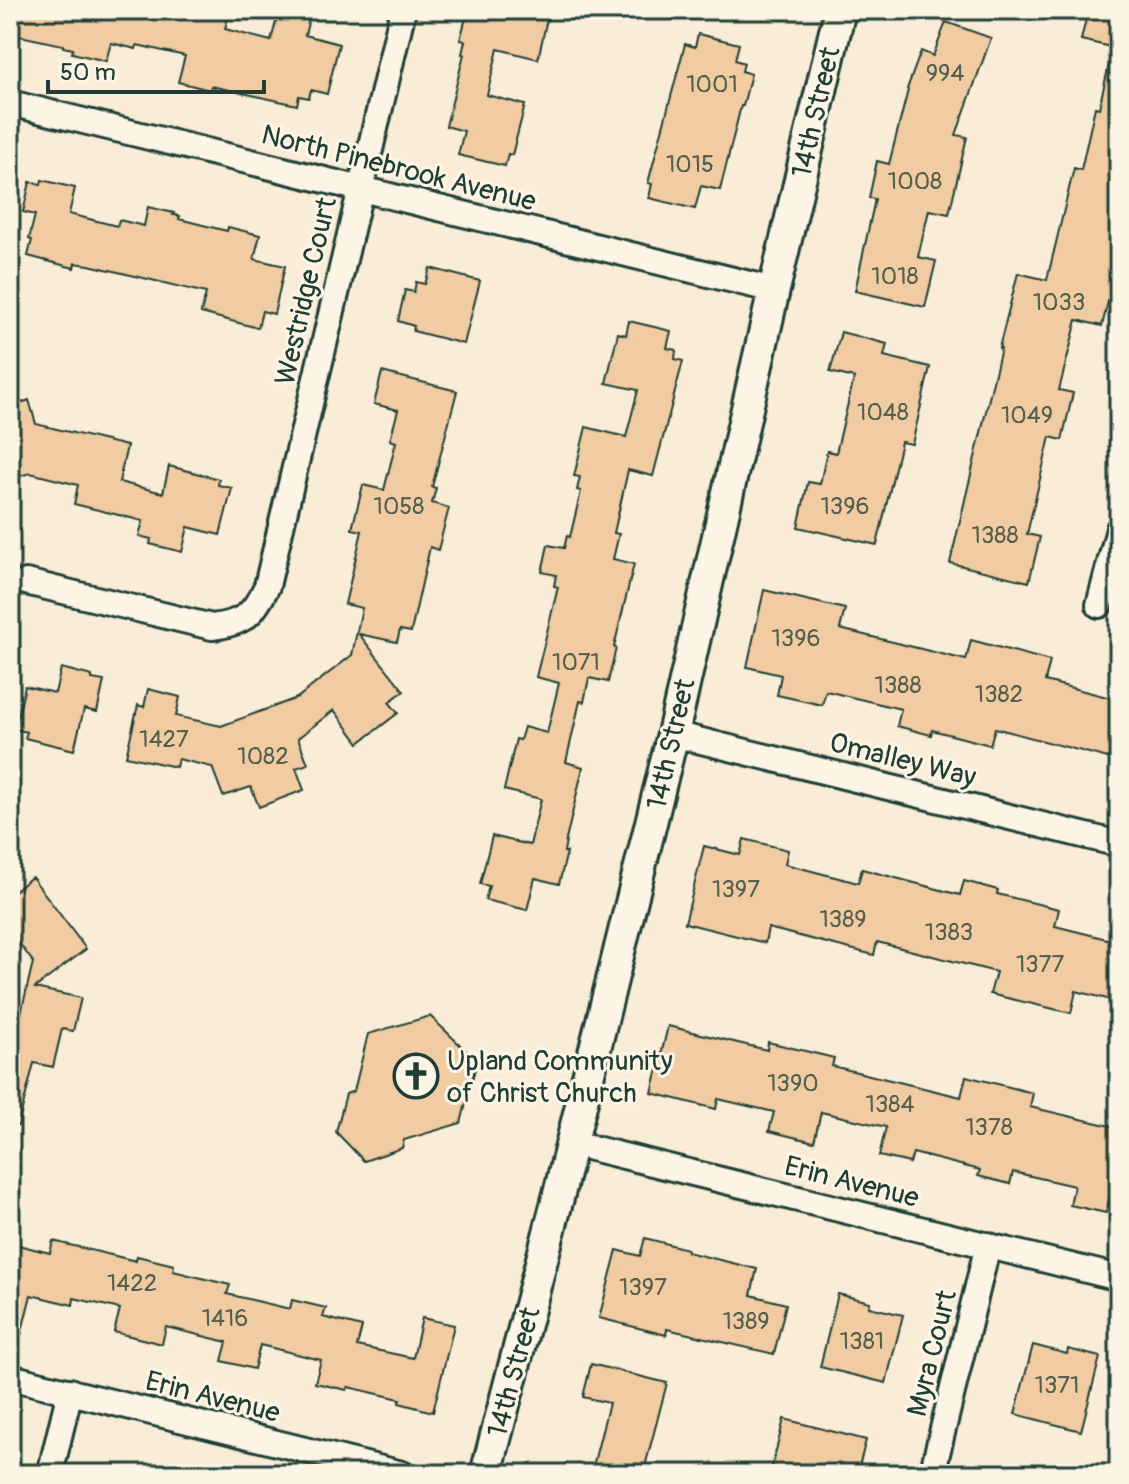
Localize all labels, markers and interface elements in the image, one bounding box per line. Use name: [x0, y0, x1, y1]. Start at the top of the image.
street label: 14th Street: [784, 43, 849, 181]
scale bar: [48, 44, 264, 94]
text: 50 m: [60, 58, 116, 87]
house number: 994: [926, 59, 964, 88]
house number: 1001: [686, 70, 738, 99]
street label: North Pinebrook Avenue: [258, 117, 540, 220]
house number: 1015: [666, 150, 714, 179]
house number: 1008: [888, 167, 942, 196]
street label: Westridge Court: [268, 193, 345, 389]
house number: 1018: [871, 262, 919, 291]
house number: 1033: [1033, 288, 1085, 317]
house number: 1048: [857, 398, 909, 427]
house number: 1049: [1001, 401, 1053, 430]
house number: 1058: [374, 492, 424, 521]
house number: 1396: [820, 492, 870, 521]
house number: 1388: [972, 521, 1018, 550]
house number: 1396: [771, 624, 821, 653]
house number: 1071: [552, 648, 600, 677]
house number: 1388: [875, 671, 921, 700]
street label: 14th Street: [639, 675, 704, 813]
house number: 1382: [975, 680, 1023, 709]
house number: 1427: [139, 725, 189, 754]
street label: Omalley Way: [826, 725, 980, 796]
house number: 1082: [237, 742, 289, 771]
house number: 1397: [712, 875, 760, 904]
house number: 1389: [819, 905, 867, 934]
house number: 1383: [925, 918, 973, 947]
house number: 1377: [1016, 950, 1064, 979]
place label: Upland Community of Christ Church: [447, 1044, 673, 1111]
church icon: Upland Community of Christ Church: [392, 1052, 440, 1100]
house number: 1390: [767, 1069, 819, 1098]
house number: 1384: [866, 1090, 914, 1119]
house number: 1378: [965, 1113, 1013, 1142]
street label: Erin Avenue: [781, 1149, 923, 1216]
house number: 1422: [107, 1269, 157, 1298]
house number: 1397: [619, 1273, 667, 1302]
street label: Myra Court: [900, 1286, 965, 1420]
street label: 14th Street: [480, 1303, 549, 1441]
house number: 1416: [202, 1304, 248, 1333]
house number: 1389: [722, 1307, 770, 1336]
house number: 1381: [840, 1327, 884, 1356]
street label: Erin Avenue: [142, 1364, 284, 1431]
house number: 1371: [1035, 1371, 1079, 1400]

